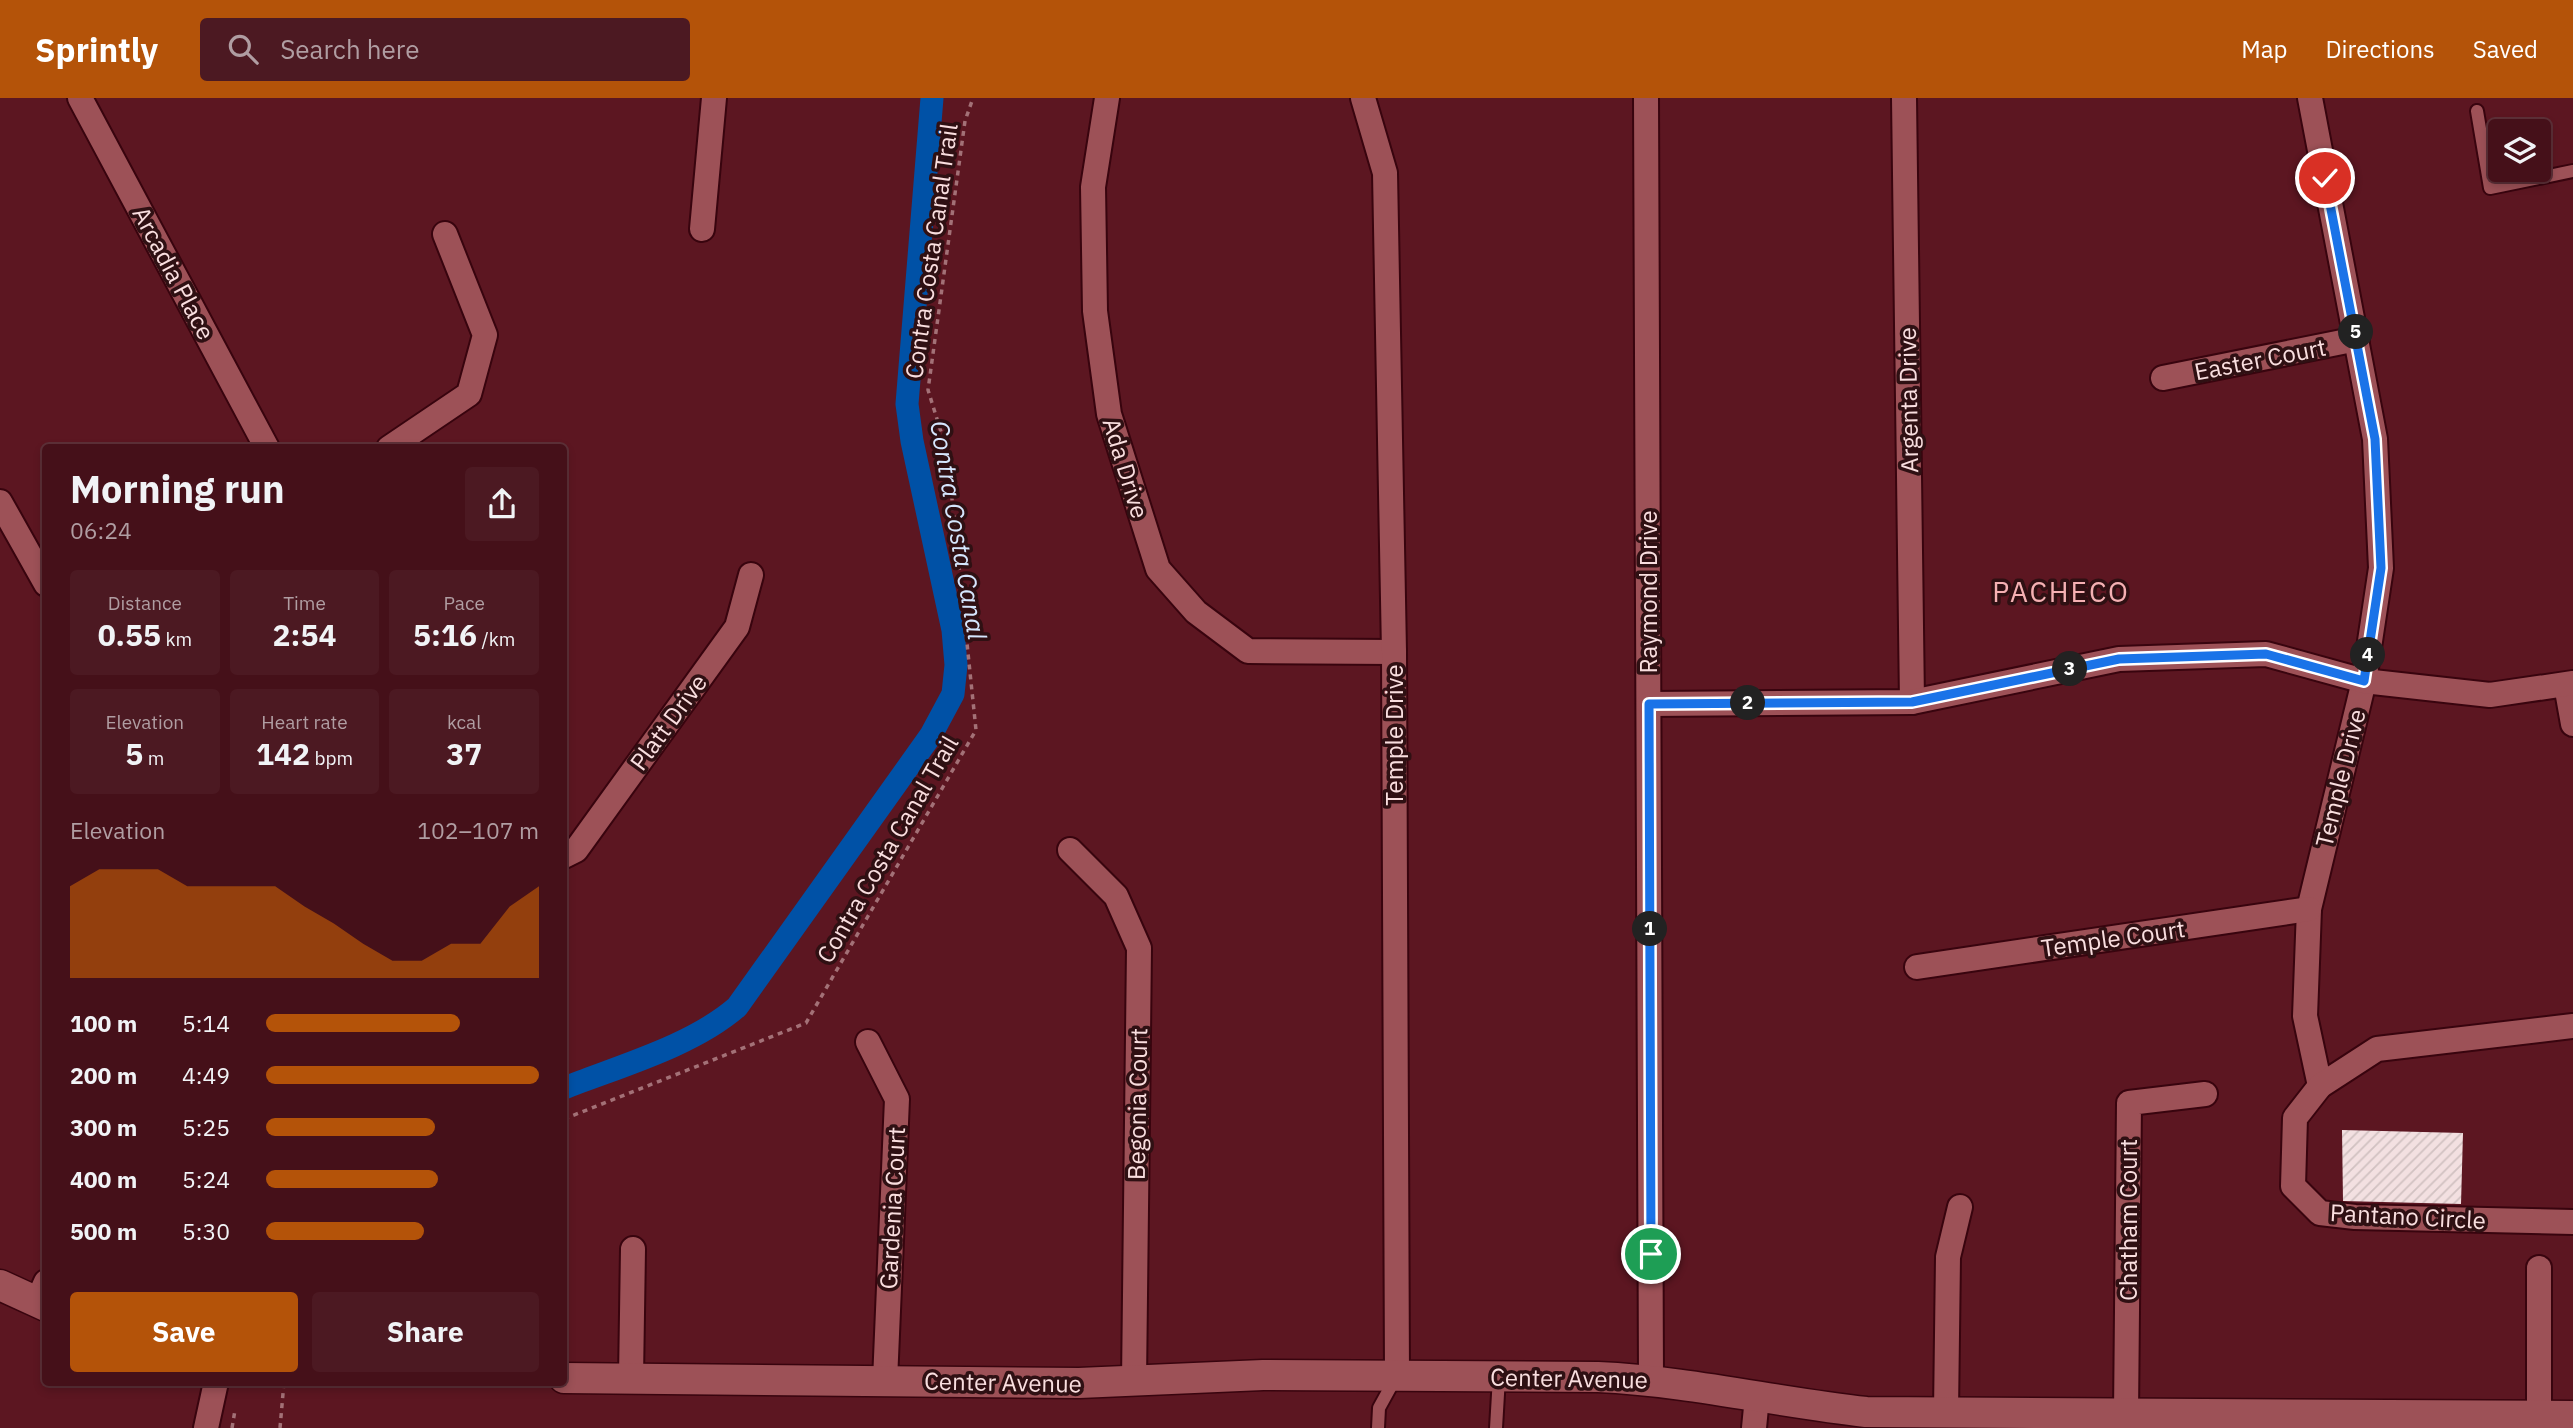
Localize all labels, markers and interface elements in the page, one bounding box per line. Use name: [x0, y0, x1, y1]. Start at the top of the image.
search box: [200, 18, 690, 81]
text: Sprintly: [35, 28, 158, 71]
icon: search: [224, 30, 262, 68]
text: Search here: [280, 32, 420, 66]
text: Map: [2241, 33, 2287, 65]
text: Directions: [2325, 33, 2435, 65]
text: Saved: [2473, 33, 2538, 65]
map controls: [2488, 119, 2551, 182]
button: layers: [2488, 119, 2551, 182]
street label: Contra Costa Canal Trail: [897, 121, 965, 381]
pin: [2295, 148, 2355, 208]
icon: check: [2306, 159, 2344, 197]
street label: Arcadia Place: [126, 201, 222, 345]
pin: 5: [2338, 314, 2374, 350]
text: 5: [2350, 319, 2361, 343]
street label: Argenta Drive: [1891, 327, 1925, 473]
street label: Easter Court: [2191, 331, 2329, 387]
street label: Ada Drive: [1096, 414, 1156, 522]
water label: Contra Costa Canal: [923, 418, 995, 642]
text: Morning run: [70, 464, 285, 513]
button: share: [465, 467, 539, 541]
street label: Raymond Drive: [1632, 510, 1664, 674]
text: 06:24: [70, 515, 132, 545]
district label: PACHECO: [1992, 573, 2130, 610]
text: Distance: [108, 591, 182, 615]
text: Time: [283, 591, 326, 615]
text: Pace: [443, 591, 485, 615]
text: 0.55: [98, 615, 161, 654]
text: 2:54: [273, 615, 336, 654]
text: 5:16: [413, 615, 477, 654]
text: km: [161, 627, 192, 651]
text: /km: [477, 627, 515, 651]
pin: 4: [2350, 638, 2386, 672]
text: 4: [2362, 642, 2373, 666]
pin: 3: [2052, 652, 2088, 686]
text: 3: [2064, 656, 2075, 680]
street label: Temple Drive: [1378, 664, 1410, 806]
street label: Platt Drive: [622, 667, 714, 777]
pin: 2: [1730, 686, 1766, 720]
text: 2: [1742, 690, 1753, 714]
street label: Temple Drive: [2307, 706, 2373, 850]
text: Elevation: [105, 710, 184, 734]
text: Heart rate: [261, 710, 348, 734]
text: kcal: [447, 710, 481, 734]
street label: Contra Costa Canal Trail: [809, 730, 965, 968]
text: 5: [125, 734, 143, 773]
text: 142: [256, 734, 310, 773]
text: 37: [446, 734, 482, 773]
text: m: [143, 746, 164, 770]
text: bpm: [310, 746, 353, 770]
text: Elevation: [70, 815, 165, 845]
text: 102–107 m: [417, 815, 539, 845]
pin: 1: [1632, 912, 1668, 946]
street label: Temple Court: [2039, 912, 2187, 964]
text: 1: [1644, 916, 1655, 940]
text: 100 m: [70, 1008, 137, 1038]
text: 5:14: [182, 1008, 230, 1038]
street label: Begonia Court: [1120, 1028, 1154, 1180]
text: 200 m: [70, 1060, 137, 1090]
text: 4:49: [182, 1060, 230, 1090]
text: 300 m: [70, 1112, 137, 1142]
text: 5:25: [182, 1112, 230, 1142]
street label: Gardenia Court: [872, 1126, 912, 1290]
street label: Chatham Court: [2112, 1139, 2144, 1301]
text: 400 m: [70, 1164, 137, 1194]
text: 5:24: [182, 1164, 230, 1194]
street label: Pantano Circle: [2329, 1196, 2487, 1236]
text: 500 m: [70, 1216, 137, 1246]
text: 5:30: [182, 1216, 230, 1246]
pin: [1621, 1224, 1681, 1284]
icon: arrive: [1632, 1235, 1670, 1273]
button: Save: [70, 1292, 298, 1372]
button: Share: [312, 1292, 539, 1372]
street label: Center Avenue: [1490, 1361, 1648, 1395]
street label: Center Avenue: [924, 1365, 1082, 1399]

